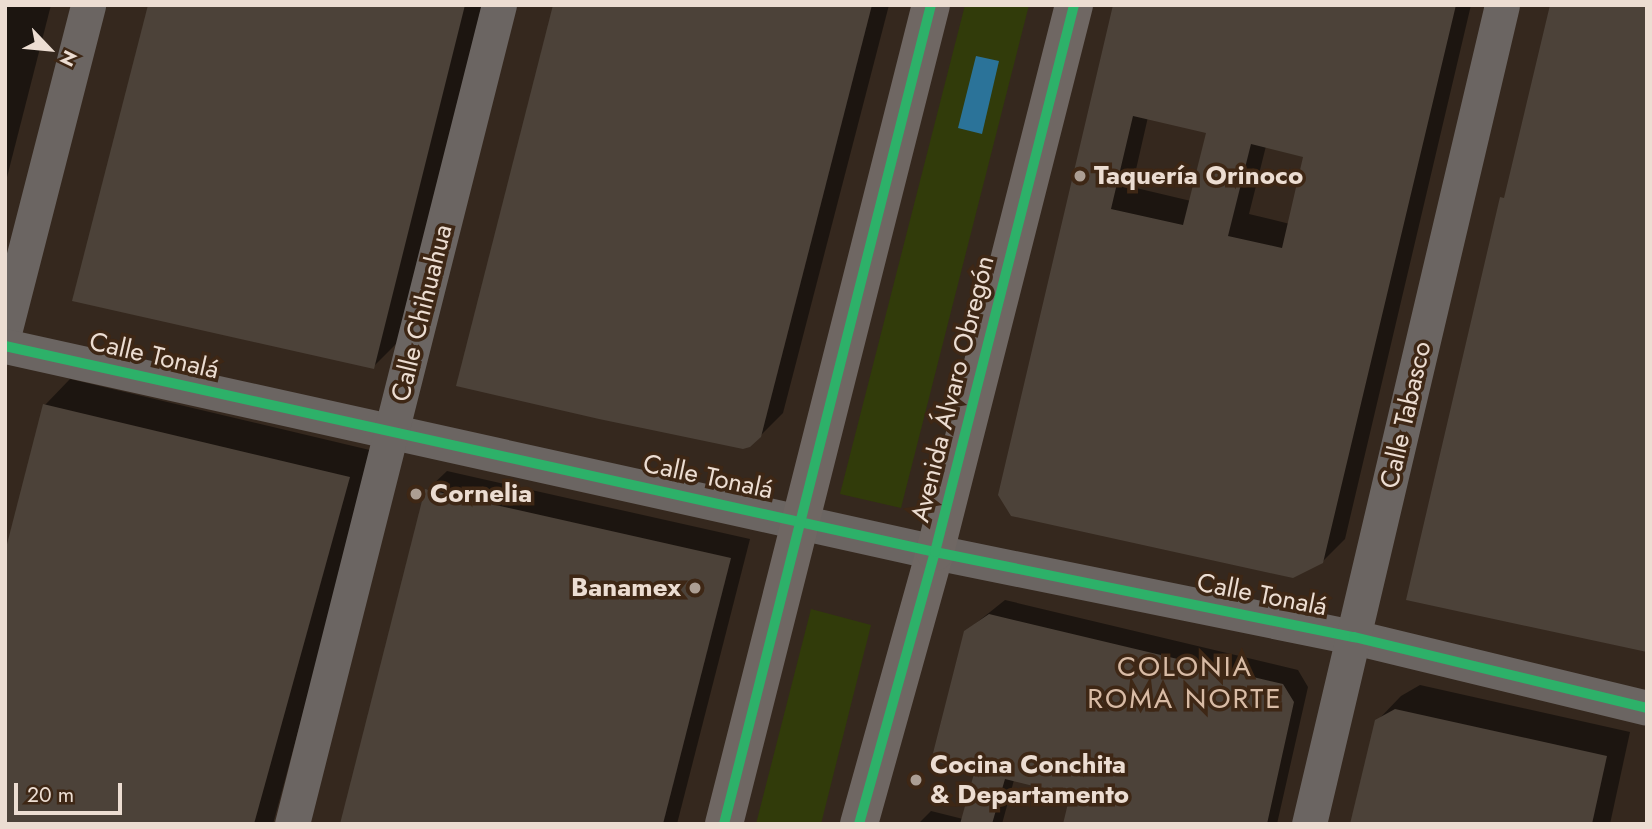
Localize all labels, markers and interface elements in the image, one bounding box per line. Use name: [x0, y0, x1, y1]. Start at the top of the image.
north arrow: [14, 14, 84, 84]
text: N: [53, 46, 84, 71]
place label: Taquería Orinoco: [1094, 160, 1303, 192]
marker: Taquería Orinoco: [1072, 168, 1088, 184]
street label: Calle Chihuahua: [385, 221, 459, 405]
street label: Avenida Álvaro Obregón: [905, 253, 1001, 525]
street label: Calle Tonalá: [86, 326, 222, 386]
street label: Calle Tabasco: [1374, 338, 1438, 492]
street label: Calle Tonalá: [640, 448, 776, 506]
place label: Cornelia: [430, 478, 532, 510]
marker: Cornelia: [408, 486, 424, 502]
street label: Calle Tonalá: [1194, 567, 1330, 623]
place label: Banamex: [571, 572, 681, 604]
marker: Banamex: [687, 580, 703, 596]
district label: COLONIA ROMA NORTE: [1089, 650, 1281, 716]
place label: Cocina Conchita & Departamento: [930, 749, 1129, 810]
scale bar: [18, 770, 126, 814]
marker: Cocina Conchita & Departamento: [908, 772, 924, 788]
text: 20 m: [27, 780, 74, 810]

